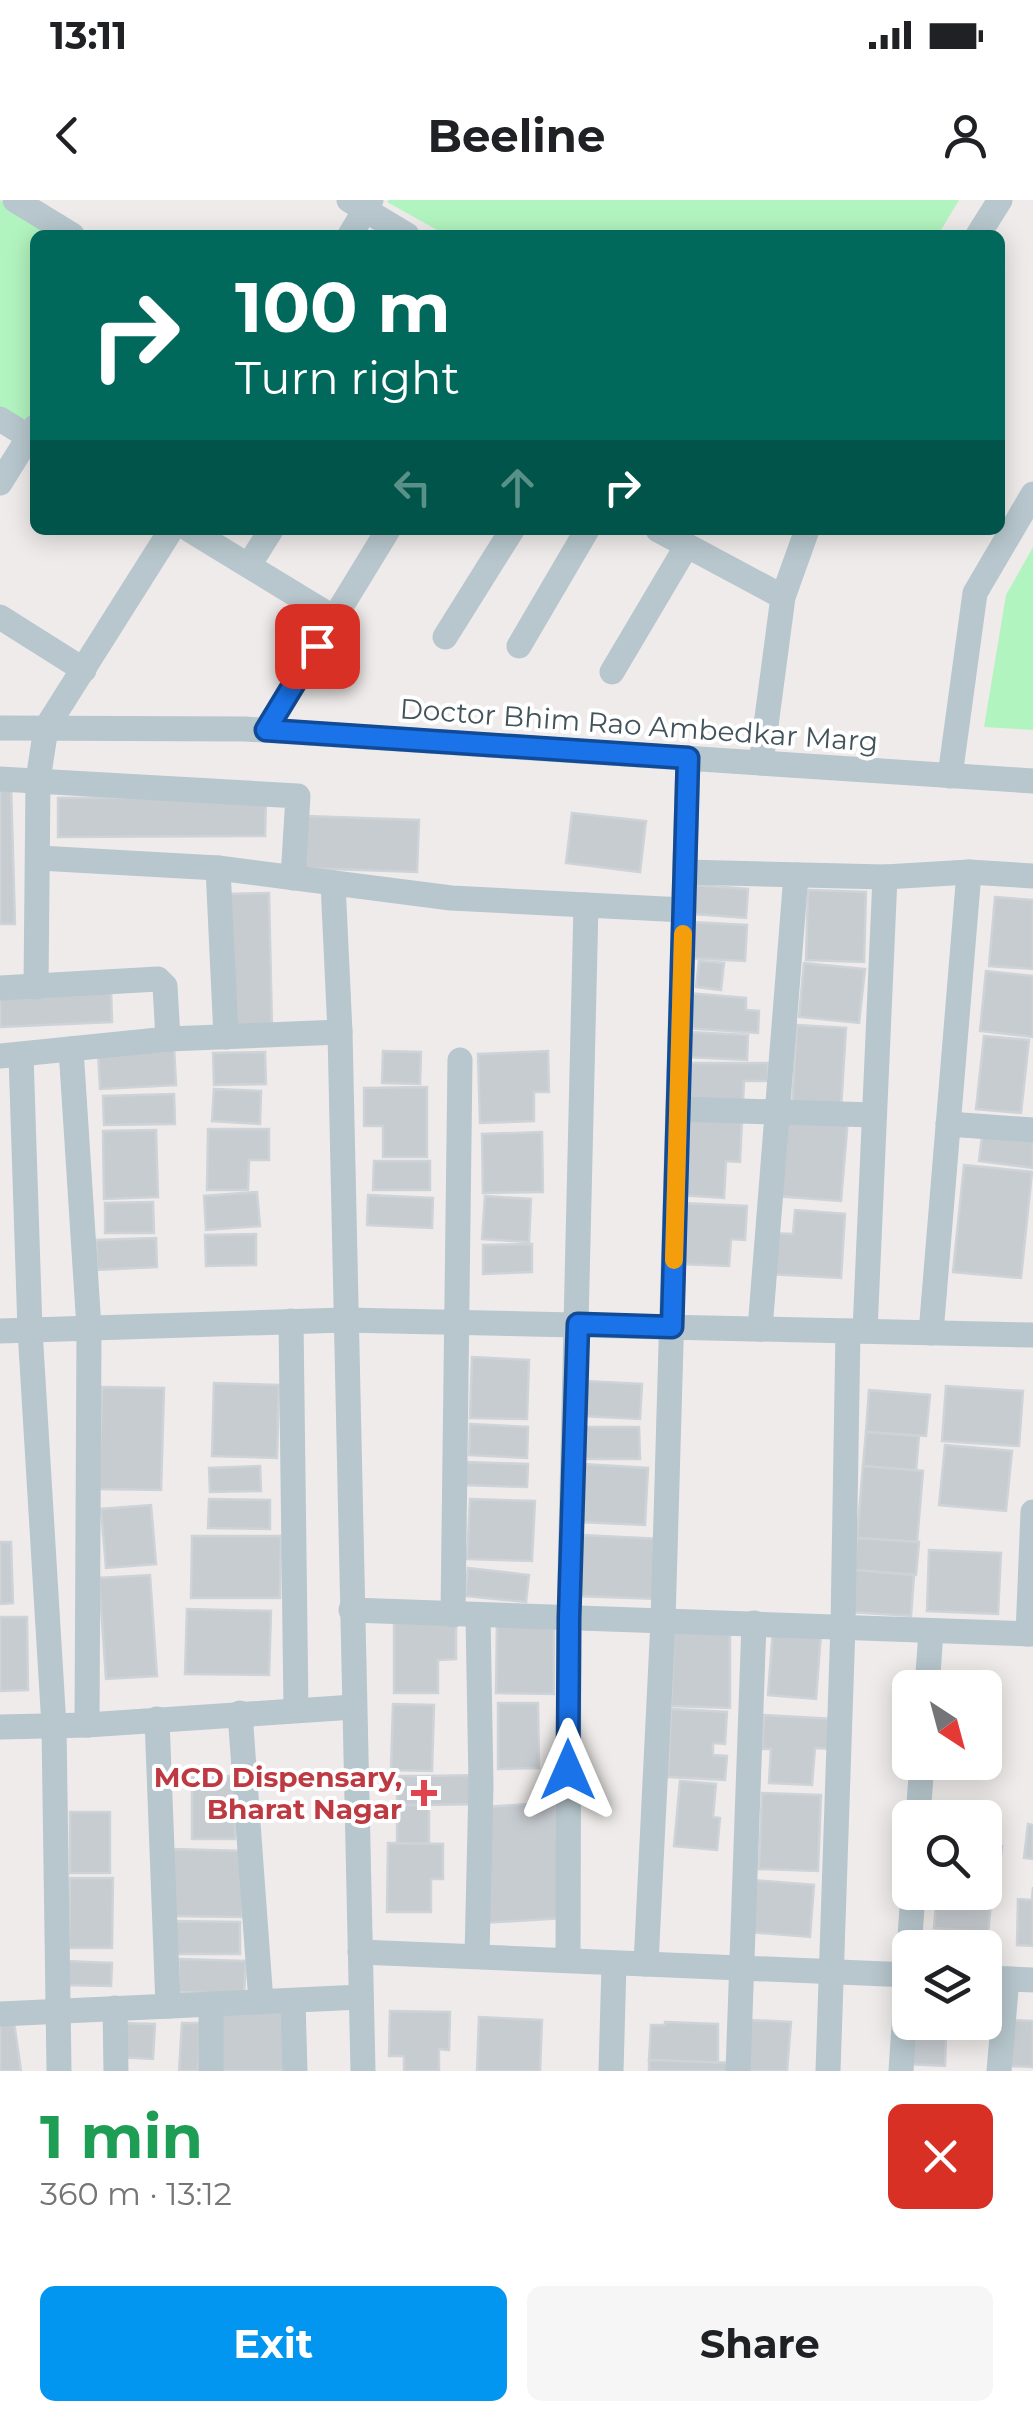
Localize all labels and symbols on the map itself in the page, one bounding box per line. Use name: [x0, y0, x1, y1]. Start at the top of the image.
pin: [275, 604, 360, 689]
street label: Doctor Bhim Rao Ambedkar Marg: [399, 691, 879, 759]
north arrow: [892, 1670, 1002, 1780]
position arrow: [516, 1718, 620, 1822]
place label: MCD Dispensary, Bharat Nagar: [154, 1760, 402, 1826]
marker: MCD Dispensary, Bharat Nagar: [411, 1780, 437, 1806]

